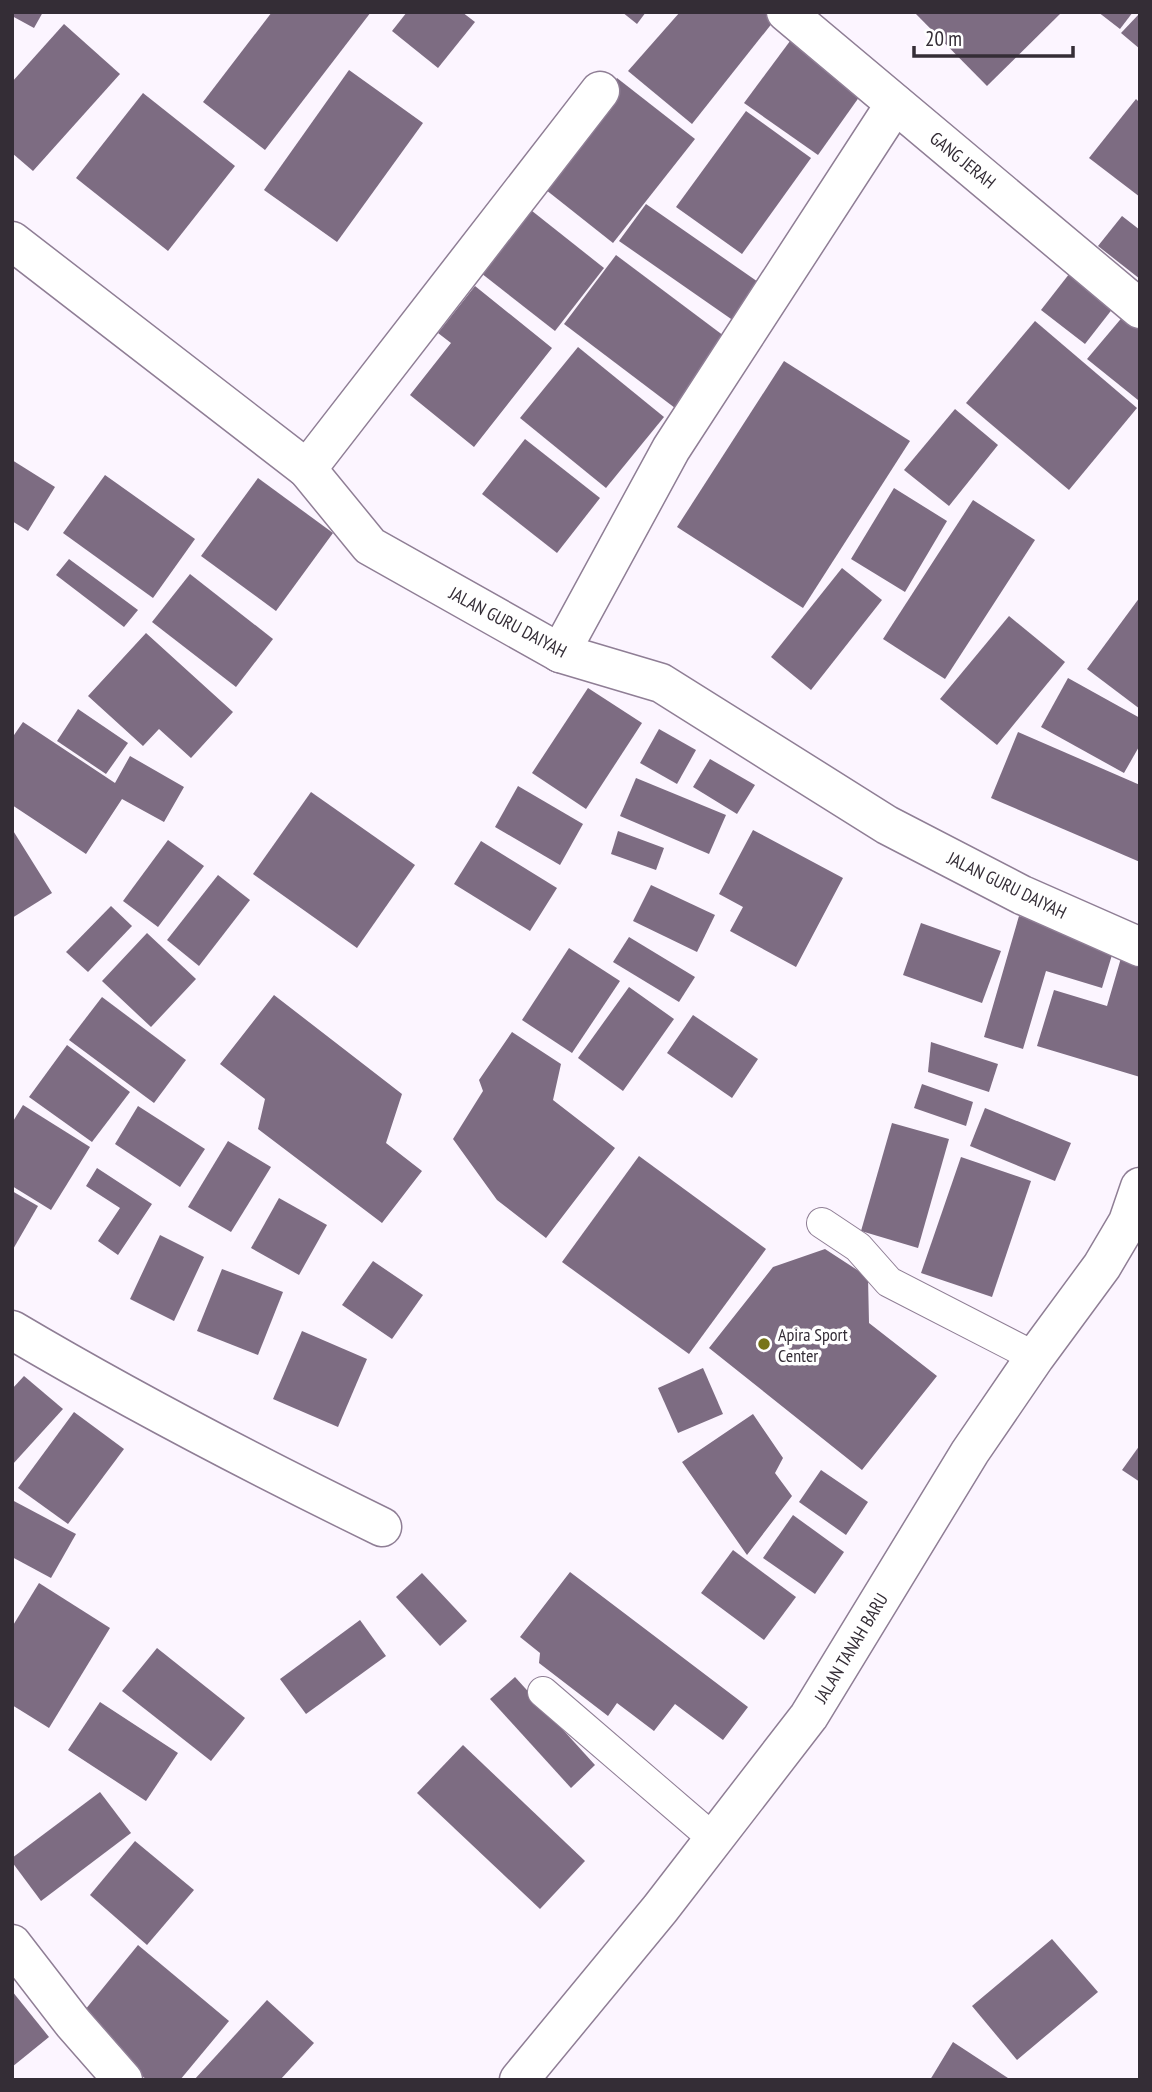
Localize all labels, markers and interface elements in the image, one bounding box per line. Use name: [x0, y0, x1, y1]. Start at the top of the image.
scale bar: [914, 14, 1073, 58]
text: 20 m: [925, 25, 962, 52]
street label: GANG JERAH: [925, 126, 1001, 194]
street label: JALAN GURU DAIYAH: [444, 581, 571, 663]
street label: JALAN GURU DAIYAH: [943, 846, 1070, 924]
place label: Apira Sport Center: [778, 1323, 848, 1367]
marker: Apira Sport Center: [756, 1336, 772, 1352]
street label: JALAN TANAH BARU: [809, 1589, 893, 1708]

